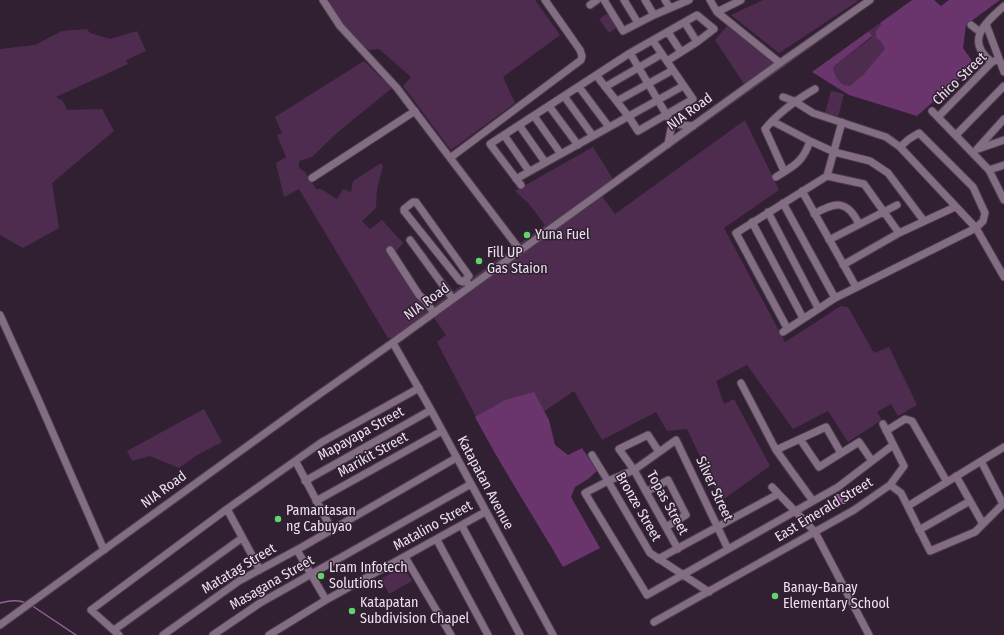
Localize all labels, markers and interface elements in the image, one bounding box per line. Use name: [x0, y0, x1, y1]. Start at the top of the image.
street label: Chico Street: [929, 49, 991, 109]
street label: NIA Road: [664, 90, 716, 134]
place label: Yuna Fuel: [535, 227, 590, 243]
marker: Yuna Fuel: [522, 230, 532, 240]
place label: Fill UP Gas Staion: [487, 245, 548, 278]
marker: Fill UP Gas Staion: [474, 256, 484, 266]
street label: NIA Road: [401, 280, 453, 324]
street label: Mapayapa Street: [315, 403, 407, 465]
street label: Marikit Street: [335, 429, 411, 481]
street label: Katapatan Avenue: [453, 433, 517, 533]
street label: Silver Street: [692, 454, 736, 524]
street label: NIA Road: [138, 468, 190, 512]
street label: Topas Street: [642, 468, 692, 538]
street label: Bronze Street: [611, 469, 665, 545]
street label: East Emerald Street: [772, 474, 876, 546]
street label: Matalino Street: [391, 497, 475, 555]
place label: Pamantasan ng Cabuyao: [286, 503, 356, 536]
marker: Pamantasan ng Cabuyao: [273, 514, 283, 524]
street label: Matatag Street: [199, 540, 279, 598]
street label: Masagana Street: [227, 552, 317, 614]
place label: Lram Infotech Solutions: [329, 560, 408, 592]
marker: Lram Infotech Solutions: [316, 571, 326, 581]
place label: Banay-Banay Elementary School: [783, 580, 890, 612]
marker: Banay-Banay Elementary School: [770, 591, 780, 601]
place label: Katapatan Subdivision Chapel: [360, 595, 469, 628]
marker: Katapatan Subdivision Chapel: [347, 606, 357, 616]

